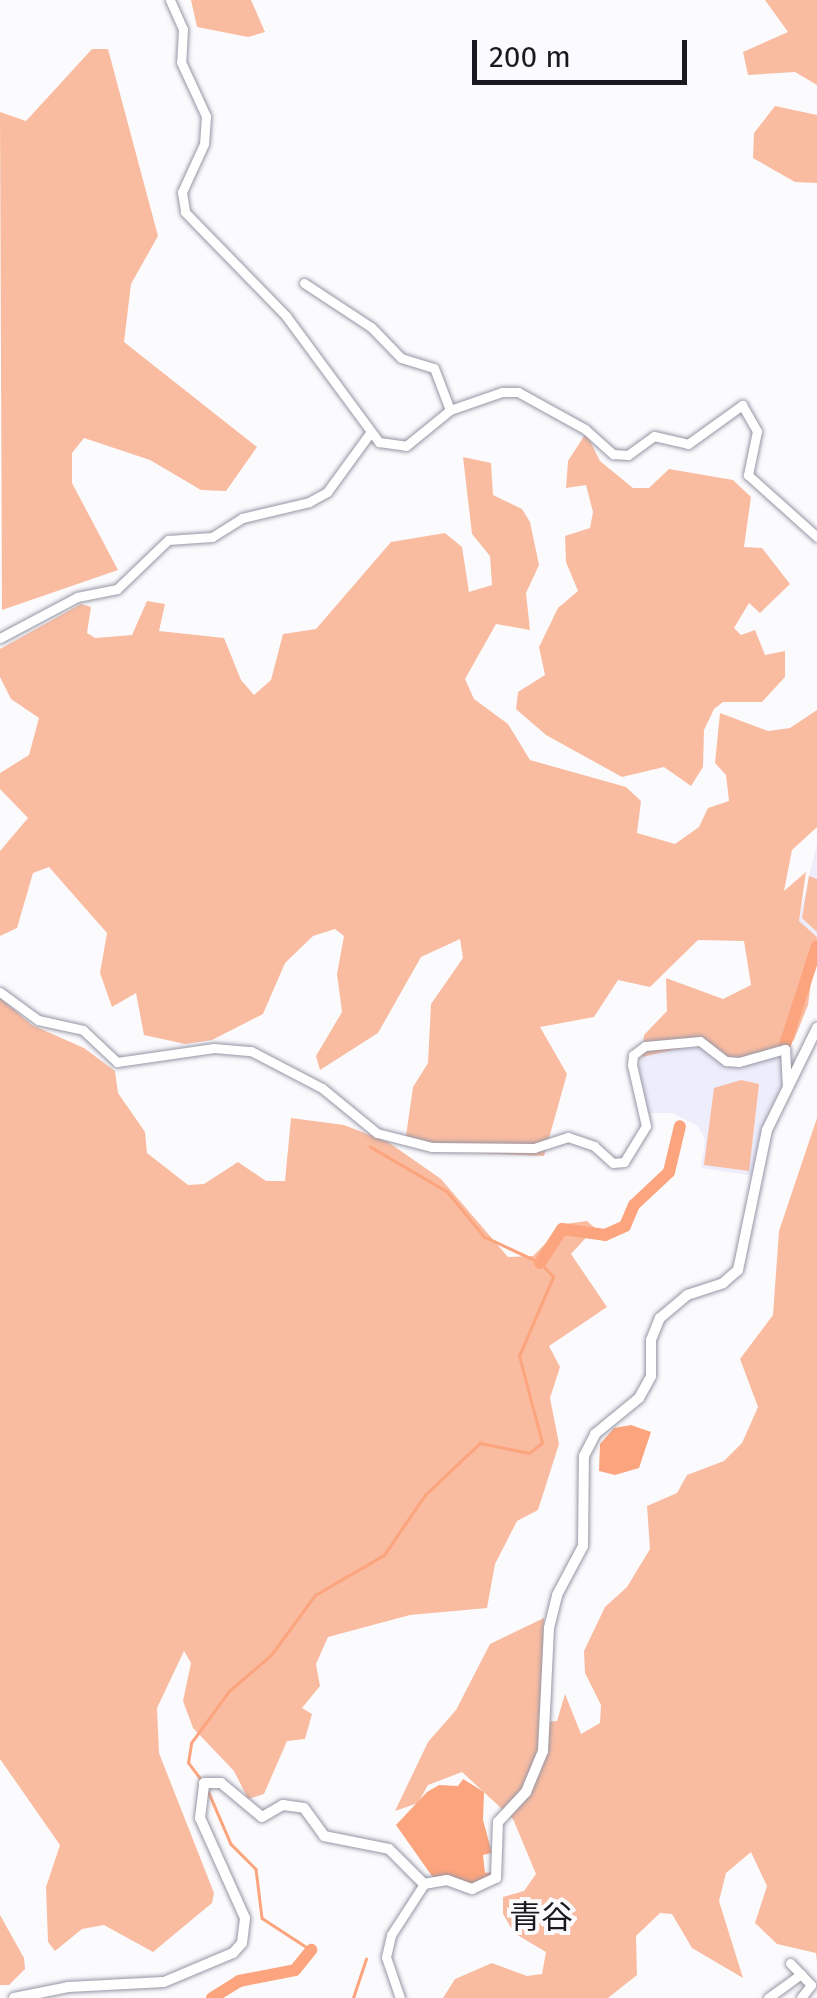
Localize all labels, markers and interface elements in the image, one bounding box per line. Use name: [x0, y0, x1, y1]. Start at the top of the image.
scale bar: [477, 20, 692, 82]
text: 200 m: [489, 39, 571, 75]
district label: 青谷: [509, 1898, 573, 1936]

